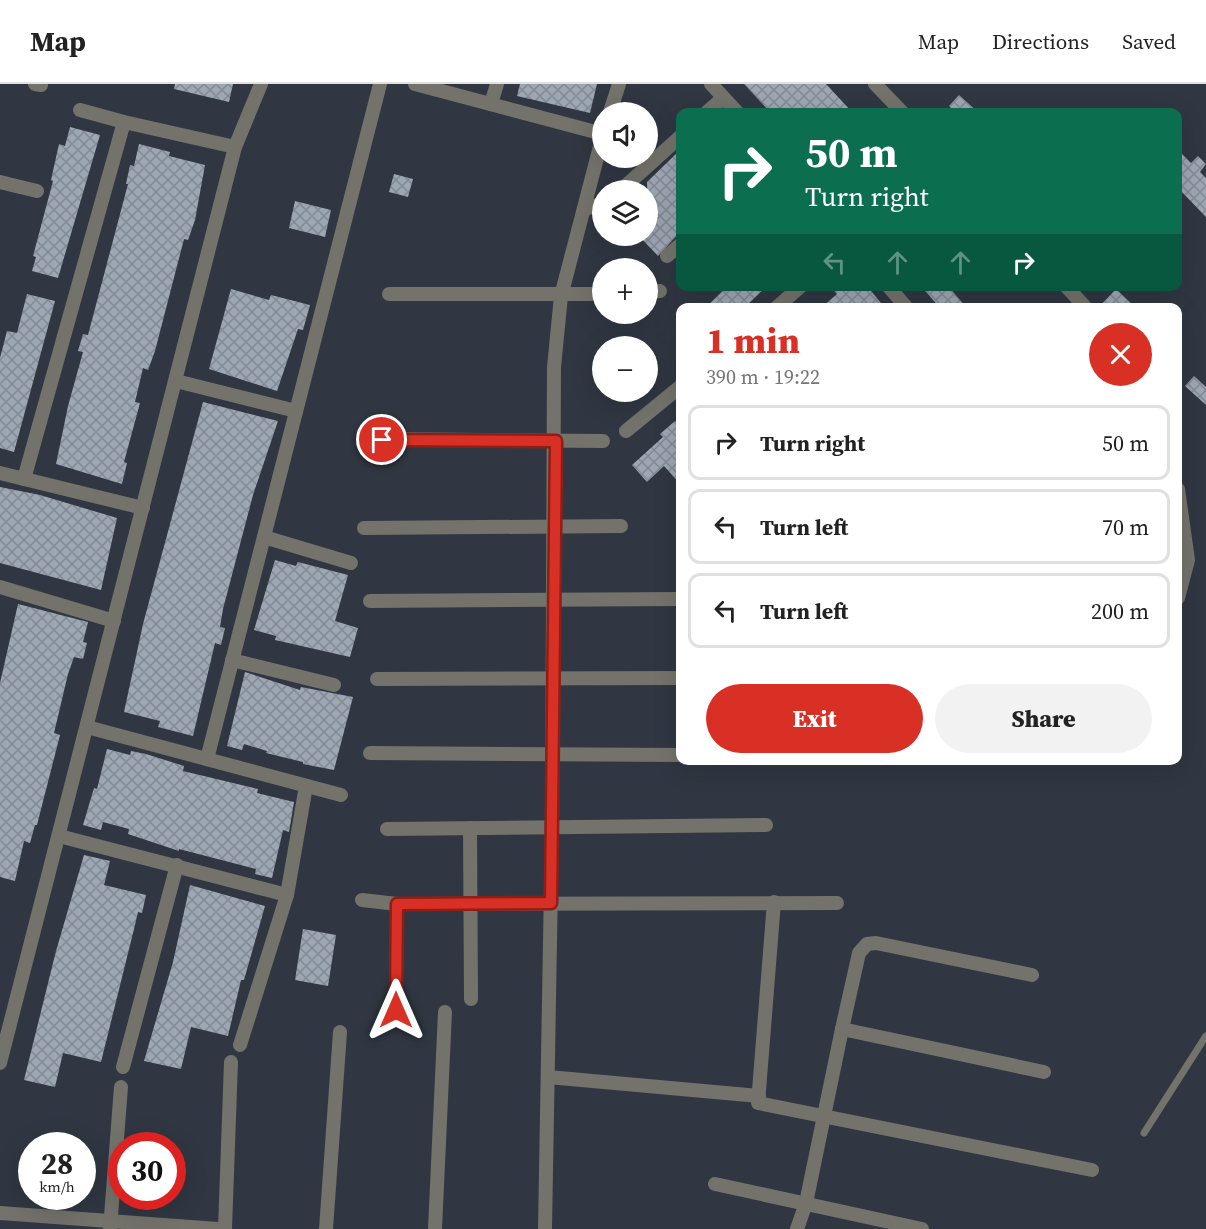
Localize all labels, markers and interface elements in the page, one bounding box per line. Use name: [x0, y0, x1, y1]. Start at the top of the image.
text: Map: [30, 22, 86, 60]
text: Map: [918, 27, 959, 56]
text: Directions: [992, 27, 1089, 56]
text: Saved: [1122, 27, 1176, 56]
map controls: [592, 102, 658, 402]
button: sound: [592, 102, 658, 168]
text: 50 m: [805, 123, 898, 181]
icon: right: [706, 132, 784, 210]
text: Turn right: [805, 178, 929, 215]
button: layers: [592, 180, 658, 246]
icon: left: [818, 246, 851, 279]
icon: ahead: [881, 246, 914, 279]
icon: ahead: [944, 246, 977, 279]
icon: right: [1007, 246, 1040, 279]
button: +: [592, 258, 658, 324]
text: 1 min: [706, 316, 800, 365]
button: close: [1089, 323, 1152, 386]
button: −: [592, 336, 658, 402]
text: 390 m · 19:22: [706, 363, 820, 391]
pin: [356, 414, 407, 465]
icon: arrive: [365, 423, 398, 456]
icon: right: [709, 426, 742, 459]
text: Turn right: [760, 428, 865, 458]
text: 50 m: [1102, 428, 1149, 458]
icon: left: [709, 510, 742, 543]
text: Turn left: [760, 512, 848, 542]
text: 70 m: [1102, 512, 1149, 542]
icon: left: [709, 594, 742, 627]
text: Turn left: [760, 596, 848, 626]
text: 200 m: [1091, 596, 1149, 626]
button: Exit: [706, 684, 923, 753]
button: Share: [935, 684, 1152, 753]
position arrow: [364, 978, 428, 1042]
speed limit sign: 30: [108, 1132, 186, 1210]
text: 28: [41, 1143, 73, 1184]
text: km/h: [39, 1176, 75, 1197]

